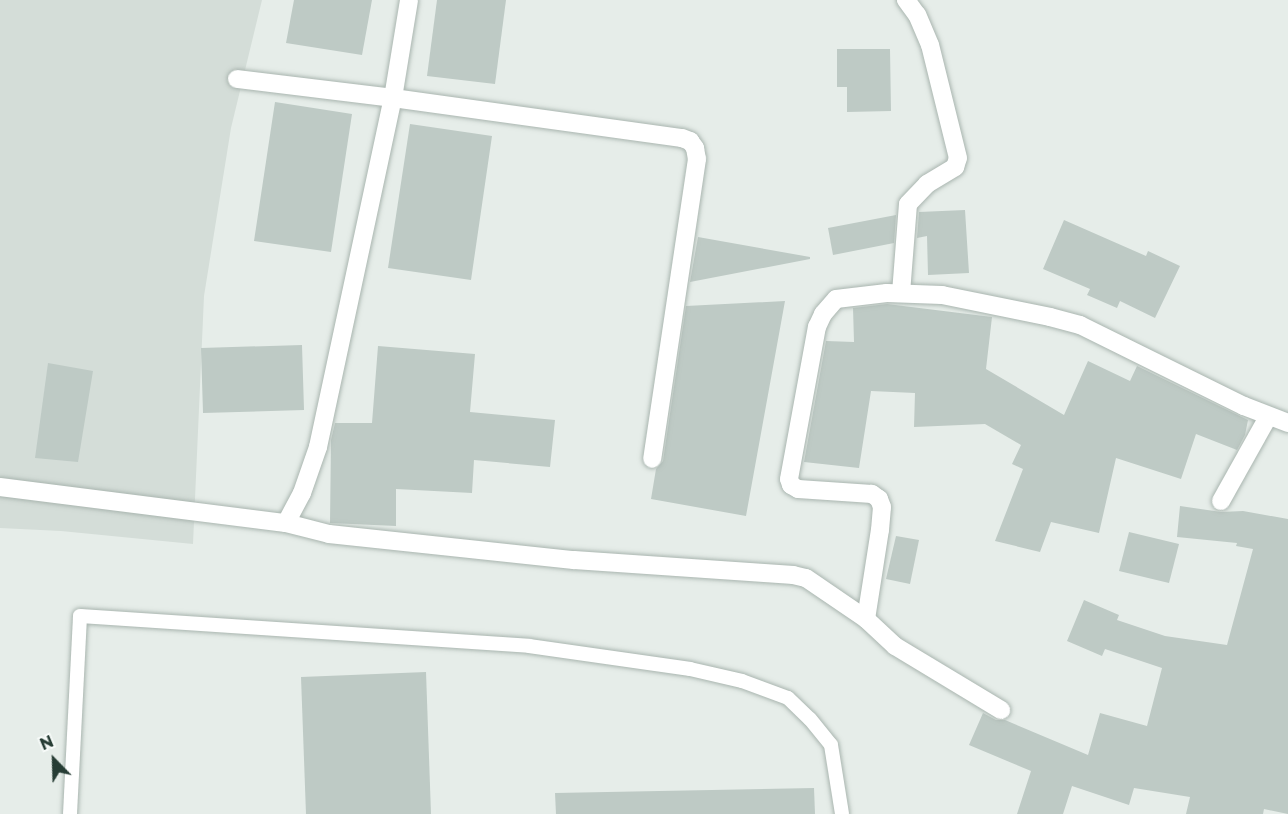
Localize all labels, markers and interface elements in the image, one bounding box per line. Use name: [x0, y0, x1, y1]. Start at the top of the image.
north arrow: [24, 730, 84, 790]
text: N: [37, 732, 56, 754]

